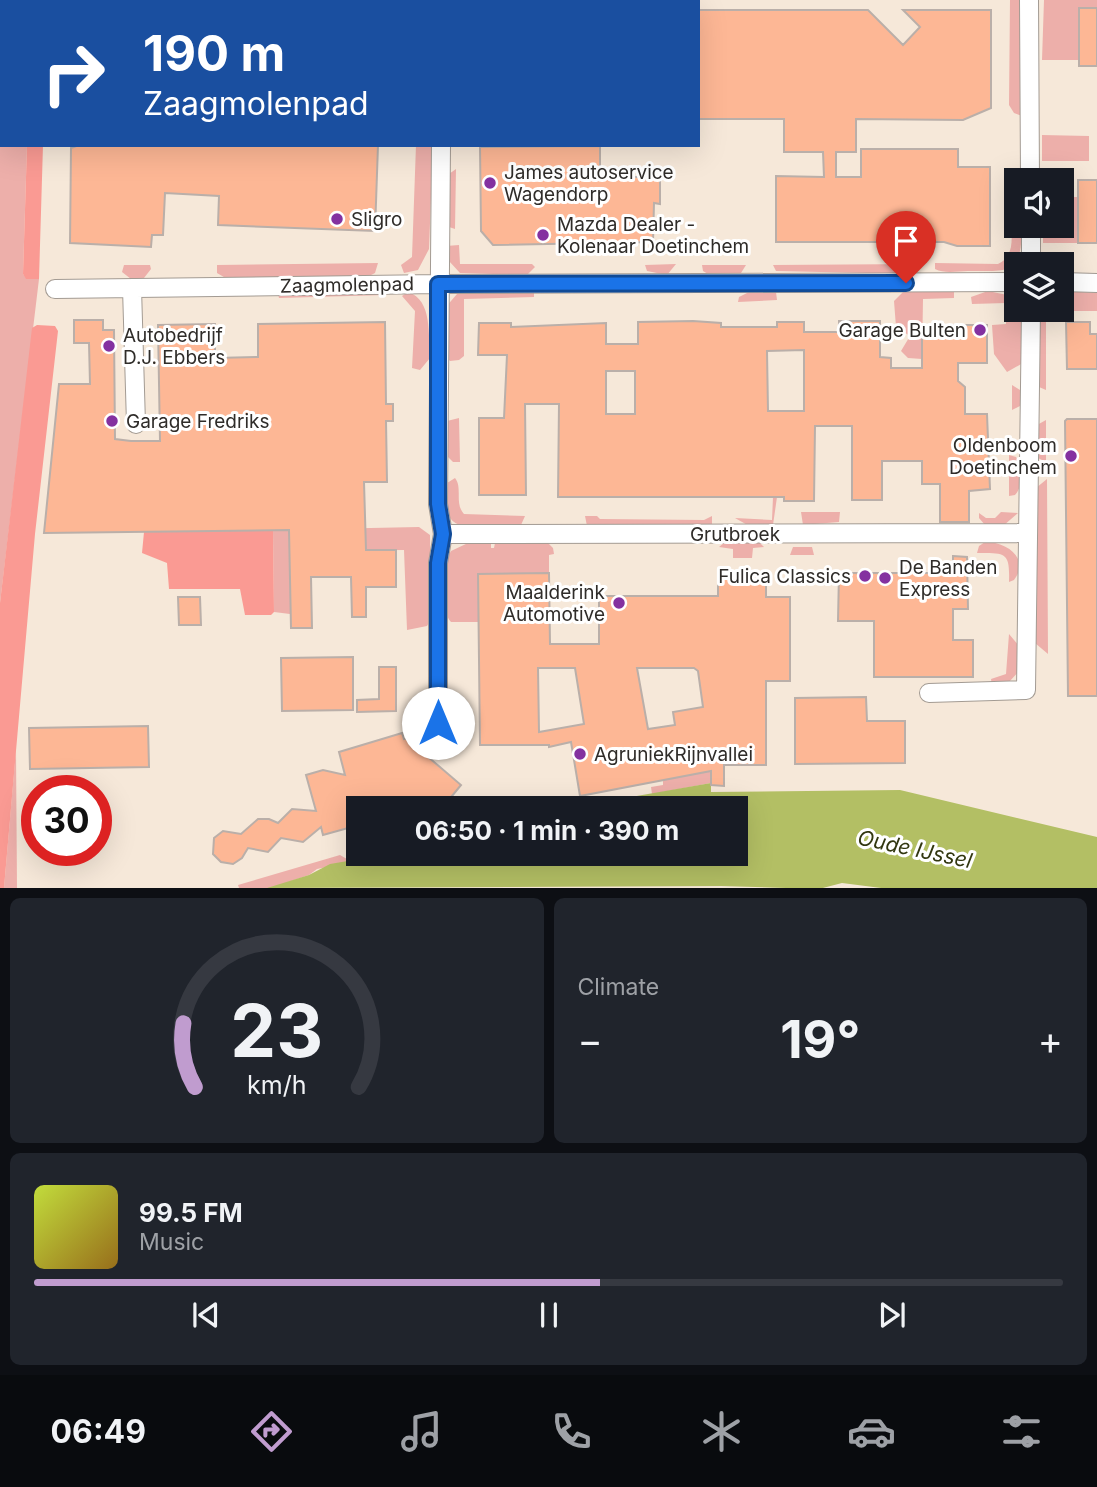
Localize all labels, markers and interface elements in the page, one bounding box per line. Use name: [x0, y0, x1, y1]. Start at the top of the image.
text: 190 m: [143, 24, 285, 83]
icon: right: [28, 28, 119, 119]
text: Zaagmolenpad: [143, 84, 369, 123]
place label: James autoservice Wagendorp: [504, 161, 674, 206]
map controls: [1004, 168, 1074, 322]
button: sound: [1004, 168, 1074, 238]
marker: James autoservice Wagendorp: [482, 175, 498, 191]
place label: Sligro: [351, 208, 402, 231]
marker: Sligro: [329, 211, 345, 227]
pin: [876, 211, 936, 283]
place label: Mazda Dealer - Kolenaar Doetinchem: [557, 213, 749, 258]
icon: arrive: [887, 222, 925, 260]
marker: Mazda Dealer - Kolenaar Doetinchem: [535, 227, 551, 243]
button: layers: [1004, 252, 1074, 322]
street label: Zaagmolenpad: [280, 272, 414, 298]
place label: Garage Bulten: [838, 319, 966, 342]
marker: Garage Bulten: [972, 322, 988, 338]
place label: Autobedrijf D.J. Ebbers: [123, 324, 225, 369]
marker: Autobedrijf D.J. Ebbers: [101, 338, 117, 354]
place label: Garage Fredriks: [126, 410, 269, 433]
marker: Garage Fredriks: [104, 413, 120, 429]
place label: Oldenboom Doetinchem: [949, 434, 1057, 479]
marker: Oldenboom Doetinchem: [1063, 448, 1079, 464]
street label: Grutbroek: [690, 523, 781, 546]
place label: De Banden Express: [899, 556, 997, 601]
place label: Fulica Classics: [718, 565, 851, 588]
marker: Fulica Classics: [857, 568, 873, 584]
marker: De Banden Express: [877, 570, 893, 586]
place label: Maalderink Automotive: [503, 581, 606, 626]
marker: Maalderink Automotive: [611, 595, 627, 611]
position arrow: [401, 686, 475, 760]
place label: AgruniekRijnvallei: [594, 743, 753, 766]
marker: AgruniekRijnvallei: [572, 746, 588, 762]
speed limit sign: 30: [21, 775, 112, 866]
text: 06:50 · 1 min · 390 m: [415, 815, 679, 846]
water label: Oude IJssel: [856, 825, 975, 874]
text: Climate: [578, 973, 659, 1001]
text: 23: [230, 986, 323, 1075]
text: 19°: [780, 1008, 860, 1071]
text: −: [578, 1017, 603, 1063]
text: +: [1038, 1017, 1063, 1063]
text: km/h: [247, 1069, 306, 1099]
text: 99.5 FM: [139, 1197, 243, 1228]
text: Music: [139, 1228, 204, 1256]
icon: previous: [187, 1296, 225, 1334]
icon: pause: [530, 1296, 568, 1334]
icon: next: [873, 1296, 911, 1334]
icon: directions: [247, 1407, 296, 1456]
icon: music: [397, 1407, 446, 1456]
icon: phone: [547, 1407, 596, 1456]
icon: climate: [697, 1407, 746, 1456]
icon: car: [847, 1407, 896, 1456]
icon: filters: [997, 1407, 1046, 1456]
text: 06:49: [51, 1412, 146, 1451]

